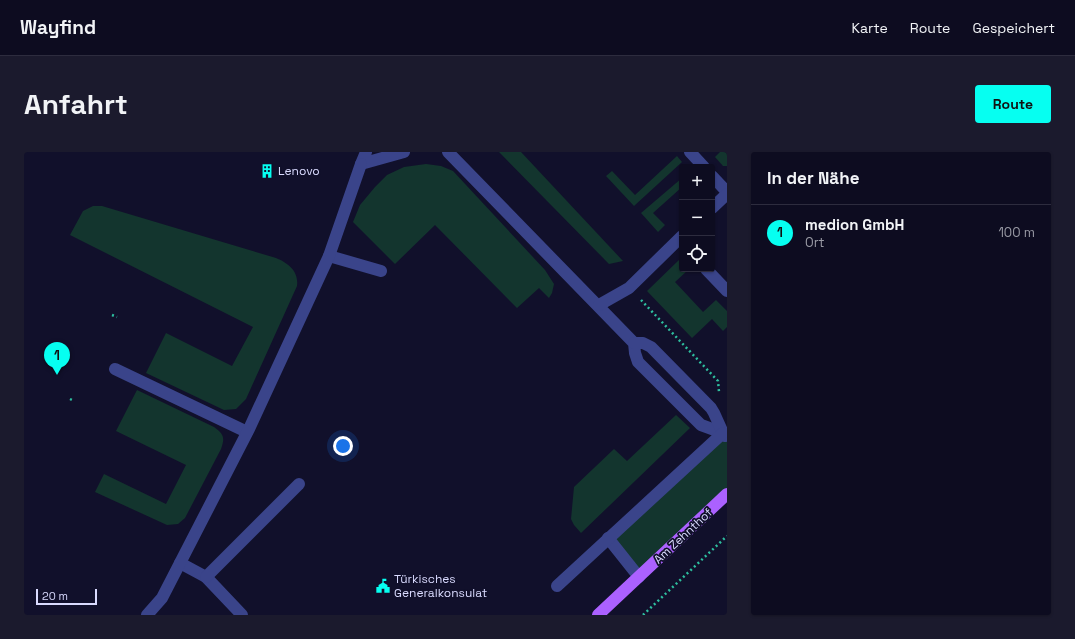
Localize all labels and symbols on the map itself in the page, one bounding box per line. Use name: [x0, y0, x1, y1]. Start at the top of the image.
building icon: Lenovo: [259, 163, 275, 179]
place label: Lenovo: [278, 163, 320, 179]
pin: 1: [44, 342, 70, 375]
your location: [333, 436, 353, 456]
street label: Am Zehnthof: [650, 505, 716, 567]
place label: Türkisches Generalkonsulat: [394, 571, 487, 601]
public building icon: Türkisches Generalkonsulat: [375, 578, 391, 594]
scale bar: [36, 587, 97, 606]

